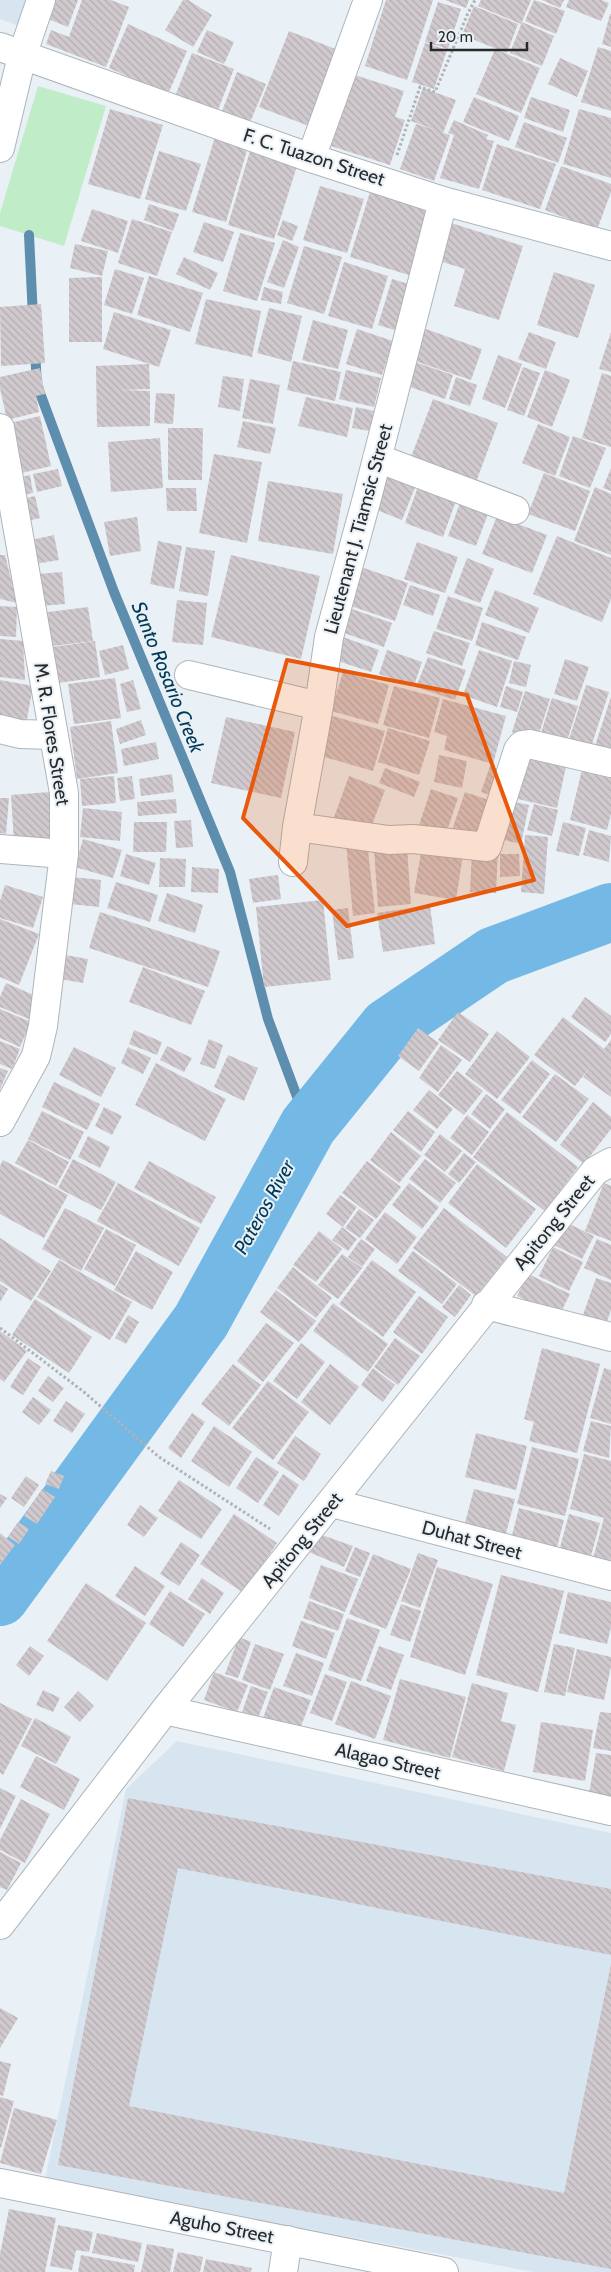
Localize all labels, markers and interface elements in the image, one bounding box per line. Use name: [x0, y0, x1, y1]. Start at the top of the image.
scale bar: [431, 20, 527, 52]
text: 20 m: [438, 28, 473, 46]
street label: F. C. Tuazon Street: [240, 123, 388, 191]
street label: Lieutenant J. Tiamsic Street: [319, 421, 397, 637]
water label: Santo Rosario Creek: [127, 598, 210, 757]
street label: M. R. Flores Street: [29, 661, 75, 808]
water label: Pateros River: [228, 1155, 300, 1258]
street label: Apitong Street: [508, 1169, 600, 1274]
street label: Apitong Street: [256, 1487, 348, 1592]
street label: Duhat Street: [420, 1516, 525, 1565]
street label: Alagao Street: [333, 1738, 443, 1784]
street label: Aguho Street: [168, 2206, 276, 2248]

